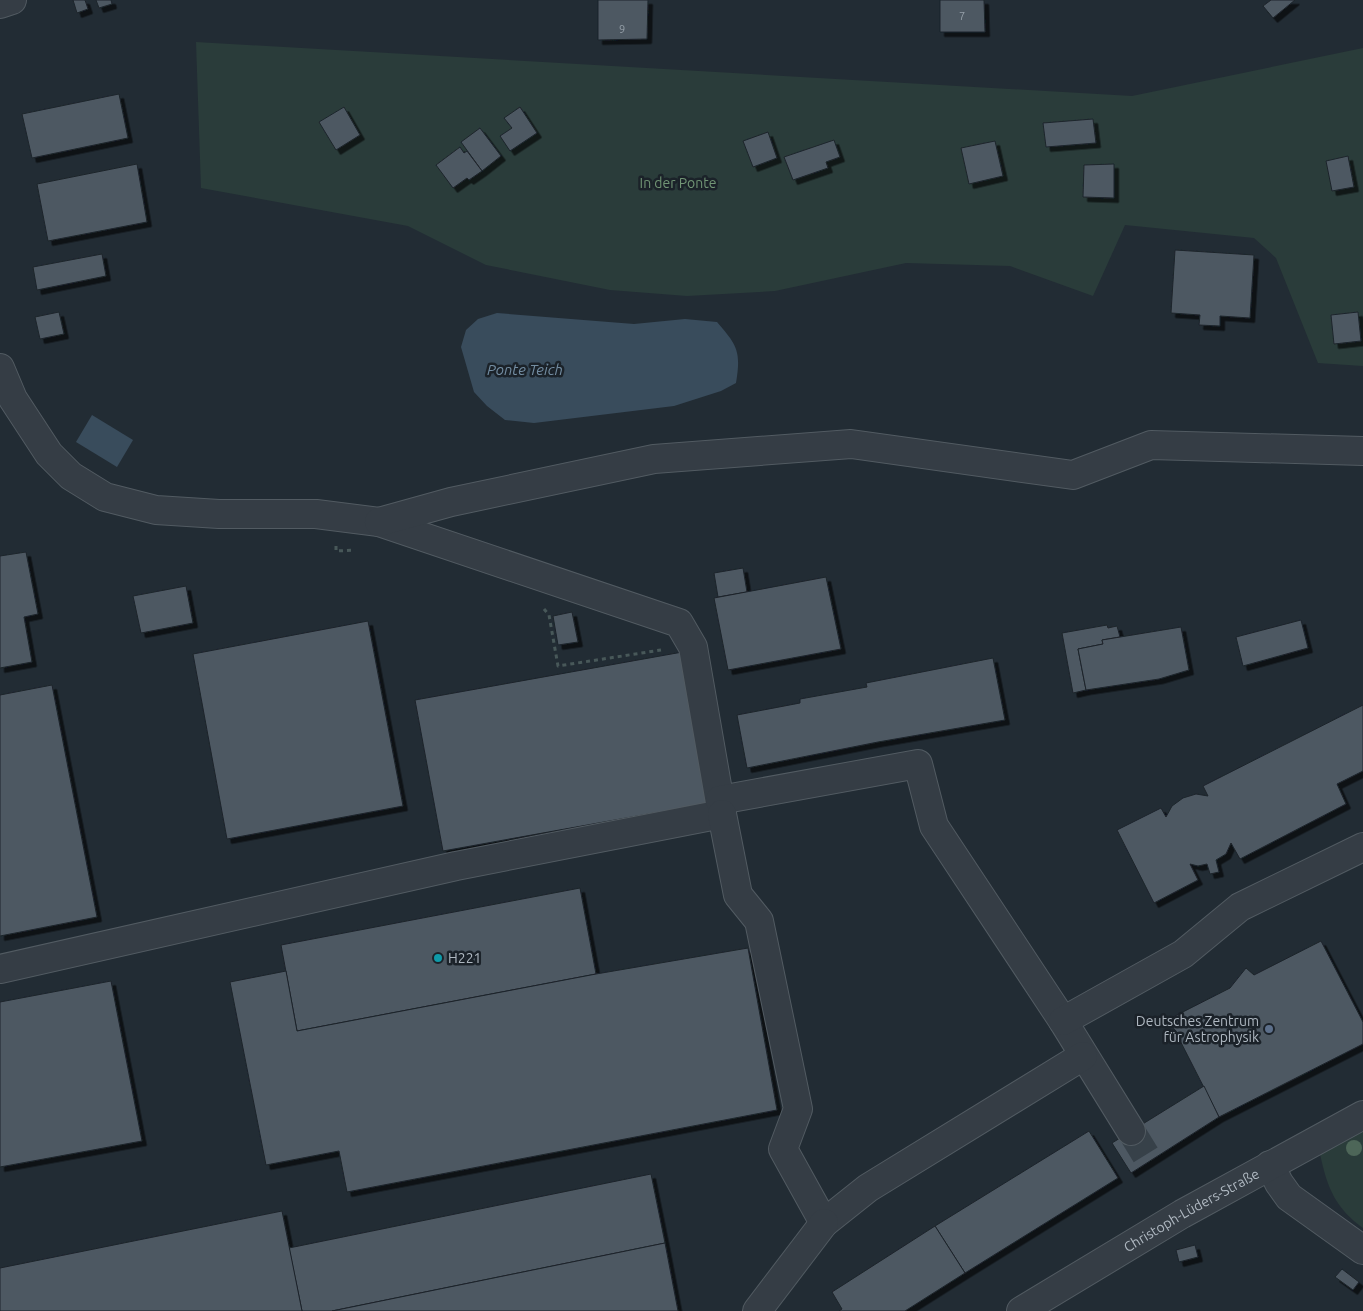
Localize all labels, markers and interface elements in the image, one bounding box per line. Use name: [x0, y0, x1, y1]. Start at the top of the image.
house number: 7: [959, 10, 965, 22]
house number: 9: [619, 23, 625, 35]
park label: In der Ponte: [640, 175, 716, 191]
water label: Ponte Teich: [487, 361, 563, 378]
place label: H221: [448, 950, 481, 966]
marker: H221: [432, 952, 444, 964]
place label: Deutsches Zentrum für Astrophysik: [1136, 1013, 1259, 1045]
marker: Deutsches Zentrum für Astrophysik: [1263, 1023, 1275, 1035]
street label: Christoph-Lüders-Straße: [1121, 1165, 1262, 1255]

